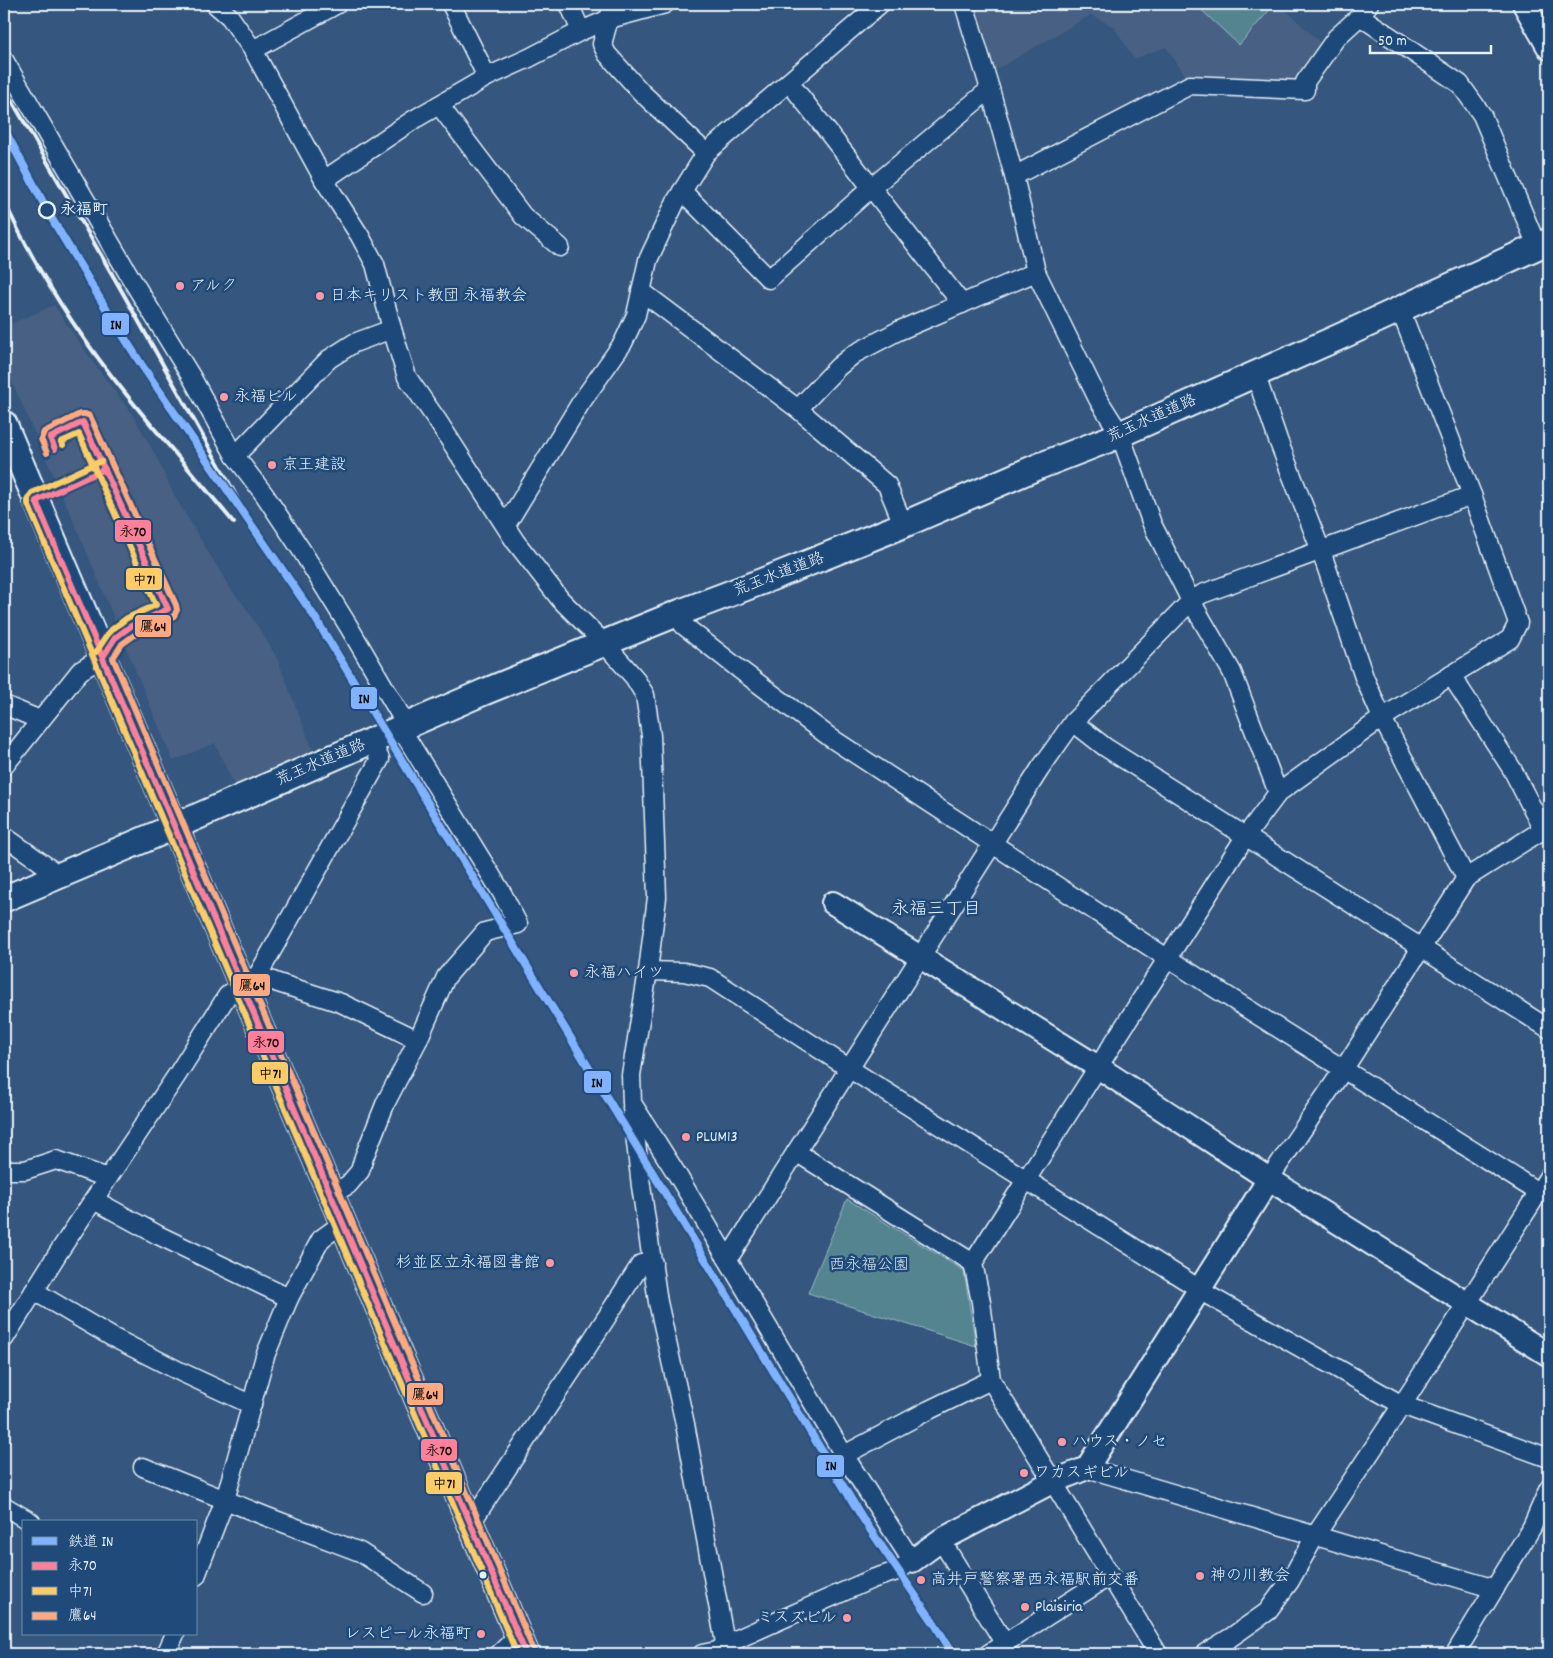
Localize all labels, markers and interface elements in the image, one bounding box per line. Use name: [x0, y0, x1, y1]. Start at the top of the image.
scale bar: [1370, 22, 1492, 54]
text: 50 m: [1378, 31, 1407, 53]
place label: 永福町: [60, 199, 108, 222]
marker: 永福町: [38, 201, 56, 219]
place label: アルク: [190, 275, 237, 298]
marker: アルク: [174, 280, 186, 292]
place label: 日本キリスト教団 永福教会: [330, 285, 527, 308]
marker: 日本キリスト教団 永福教会: [314, 290, 326, 302]
line badge: IN: [101, 312, 130, 336]
text: IN: [110, 316, 122, 336]
place label: 永福ビル: [234, 386, 298, 409]
street label: 荒玉水道道路: [1103, 389, 1201, 449]
marker: 永福ビル: [218, 391, 230, 403]
place label: 京王建設: [282, 454, 346, 477]
marker: 京王建設: [266, 459, 278, 471]
line badge: 永70: [114, 519, 152, 543]
text: 永70: [120, 523, 147, 543]
street label: 荒玉水道道路: [730, 547, 828, 603]
line badge: 中71: [125, 567, 163, 591]
text: 中71: [133, 571, 155, 591]
line badge: 鷹64: [134, 614, 172, 638]
text: 鷹64: [140, 618, 167, 638]
line badge: IN: [350, 686, 378, 710]
text: IN: [358, 690, 370, 710]
street label: 荒玉水道道路: [272, 734, 370, 792]
district label: 永福三丁目: [891, 898, 981, 923]
place label: 永福ハイツ: [584, 962, 664, 985]
marker: 永福ハイツ: [568, 967, 580, 979]
line badge: 鷹64: [232, 973, 271, 997]
text: 鷹64: [239, 977, 266, 997]
line badge: 永70: [247, 1030, 285, 1054]
text: 永70: [253, 1034, 280, 1054]
line badge: 中71: [251, 1061, 289, 1085]
text: 中71: [259, 1065, 281, 1085]
line badge: IN: [583, 1070, 612, 1094]
text: IN: [591, 1074, 603, 1094]
place label: PLUM13: [696, 1126, 738, 1149]
marker: PLUM13: [680, 1131, 692, 1143]
place label: 杉並区立永福図書館: [396, 1252, 540, 1275]
park label: 西永福公園: [829, 1254, 909, 1277]
marker: 杉並区立永福図書館: [544, 1257, 556, 1269]
line badge: 鷹64: [406, 1382, 444, 1406]
text: 鷹64: [412, 1386, 439, 1406]
place label: ハウス・ノセ: [1072, 1431, 1167, 1454]
marker: ハウス・ノセ: [1056, 1436, 1068, 1448]
line badge: 永70: [420, 1438, 458, 1462]
text: 永70: [426, 1442, 453, 1462]
line badge: IN: [816, 1454, 845, 1478]
text: IN: [825, 1457, 837, 1477]
place label: ワカスギビル: [1034, 1462, 1129, 1485]
marker: ワカスギビル: [1018, 1467, 1030, 1479]
line badge: 中71: [425, 1471, 463, 1495]
text: 中71: [433, 1475, 455, 1495]
legend: [22, 1520, 198, 1636]
text: 鉄道 IN: [68, 1532, 114, 1554]
text: 永70: [68, 1556, 97, 1578]
place label: 神の川教会: [1210, 1565, 1290, 1588]
place label: 高井戸警察署西永福駅前交番: [931, 1569, 1139, 1592]
unlabelled marker: [478, 1570, 488, 1580]
marker: 神の川教会: [1194, 1570, 1206, 1582]
marker: 高井戸警察署西永福駅前交番: [915, 1574, 927, 1586]
text: 中71: [68, 1582, 92, 1604]
place label: Plaisiria: [1035, 1596, 1083, 1619]
marker: Plaisiria: [1019, 1601, 1031, 1613]
text: 鷹64: [68, 1606, 97, 1628]
place label: ミスズビル: [757, 1607, 837, 1630]
marker: ミスズビル: [841, 1612, 853, 1624]
place label: レスピール永福町: [345, 1623, 471, 1646]
marker: レスピール永福町: [475, 1628, 487, 1640]

